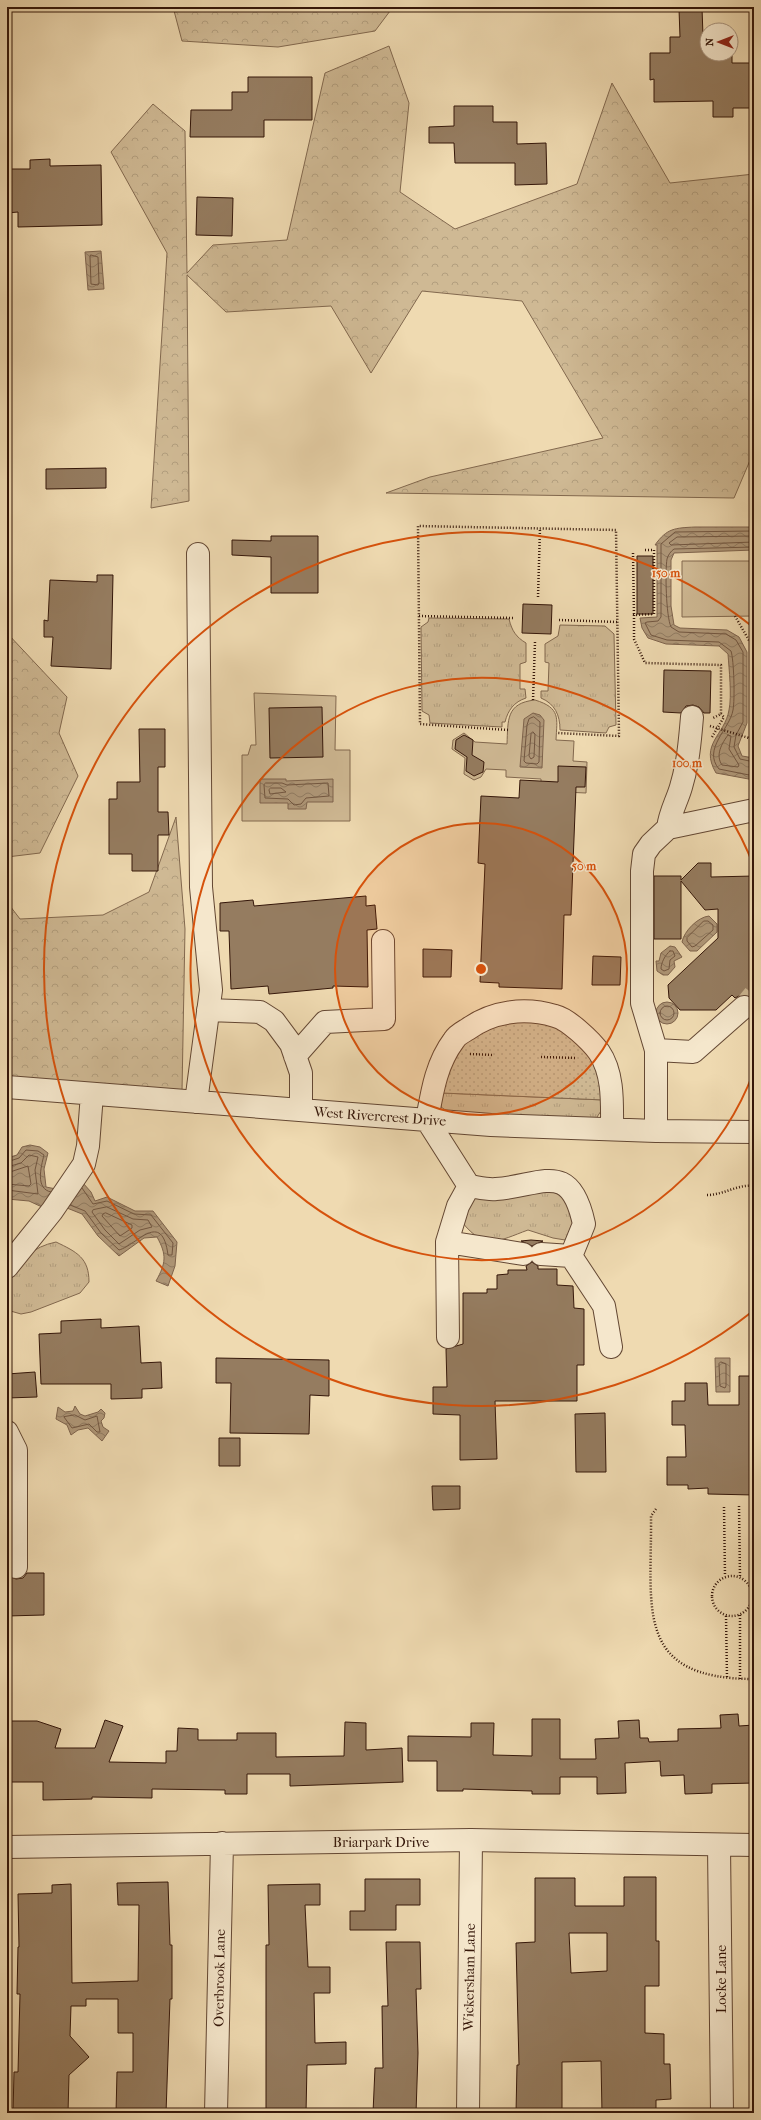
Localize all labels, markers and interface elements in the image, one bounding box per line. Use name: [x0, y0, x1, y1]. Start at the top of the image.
north arrow: [699, 22, 739, 62]
text: N: [703, 37, 716, 46]
text: 150 m: [652, 566, 681, 580]
text: 100 m: [672, 756, 703, 770]
text: 50 m: [572, 859, 597, 873]
centre of rings: [474, 962, 488, 976]
street label: West Rivercrest Drive: [312, 1103, 447, 1130]
street label: Briarpark Drive: [333, 1834, 429, 1851]
street label: Wickersham Lane: [460, 1923, 479, 2032]
street label: Overbrook Lane: [210, 1929, 229, 2027]
street label: Locke Lane: [713, 1945, 730, 2013]

